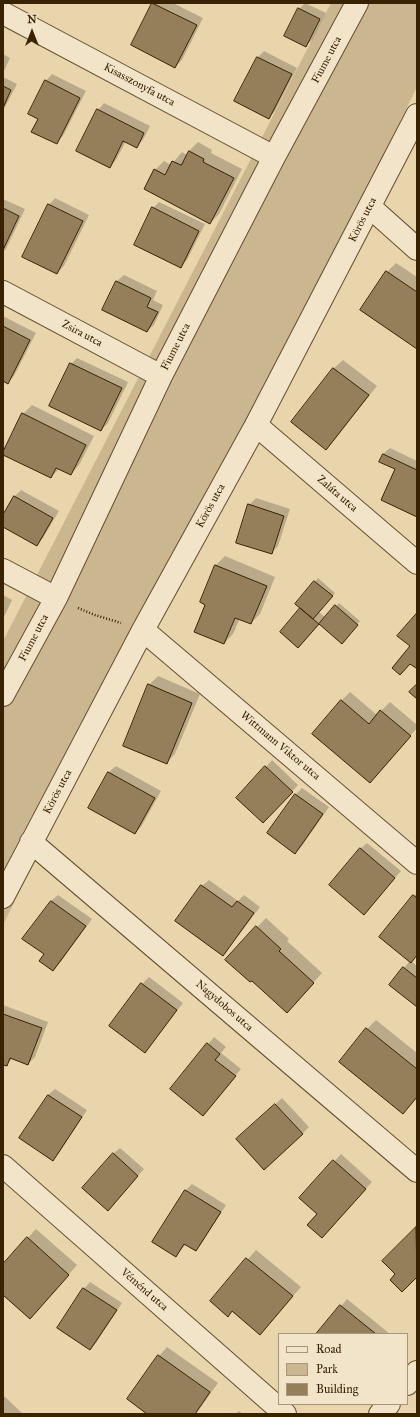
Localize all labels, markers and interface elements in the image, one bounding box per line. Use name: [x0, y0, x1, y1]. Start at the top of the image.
north arrow: [12, 12, 52, 52]
text: N: [27, 13, 37, 26]
street label: Fiume utca: [309, 34, 345, 86]
street label: Kisasszonyfa utca: [101, 61, 177, 109]
street label: Körös utca: [346, 195, 380, 245]
street label: Zsira utca: [59, 318, 105, 350]
street label: Fiume utca: [158, 321, 194, 373]
street label: Zaláta utca: [314, 473, 360, 515]
street label: Körös utca: [194, 482, 228, 530]
street label: Fiume utca: [16, 612, 52, 664]
street label: Wittmann Viktor utca: [237, 709, 323, 783]
street label: Körös utca: [41, 768, 75, 816]
street label: Nagydobos utca: [193, 978, 255, 1034]
street label: Véménd utca: [118, 1266, 170, 1314]
legend: [278, 1333, 408, 1405]
text: Road: [316, 1342, 342, 1356]
text: Park: [316, 1362, 338, 1376]
text: Building: [316, 1382, 358, 1396]

